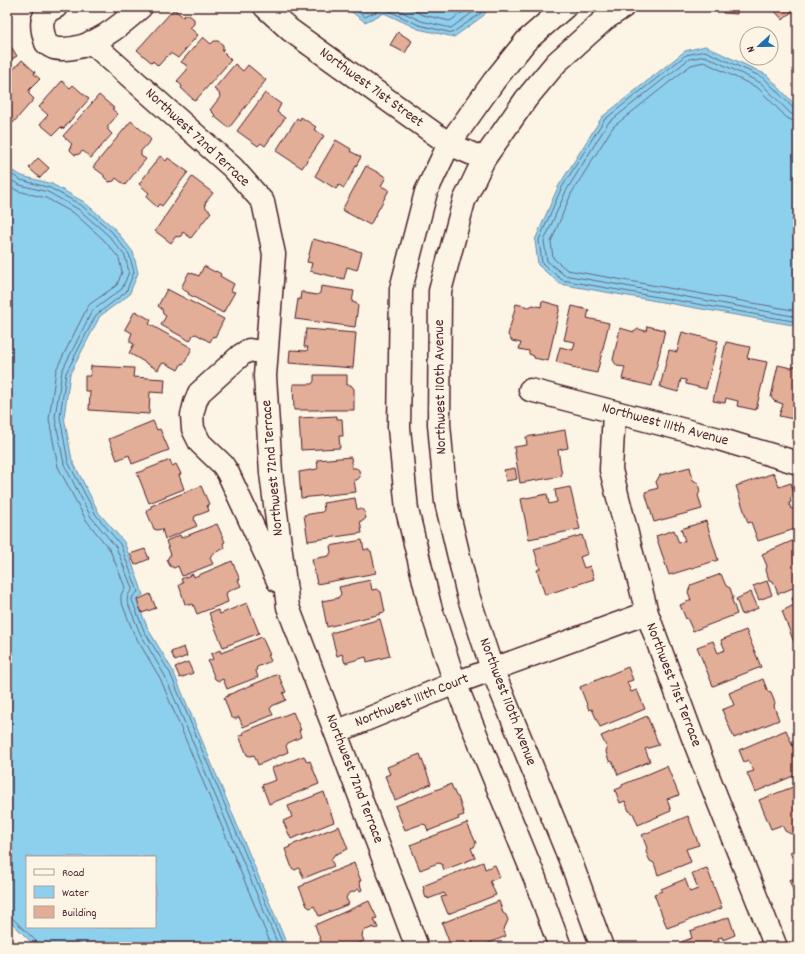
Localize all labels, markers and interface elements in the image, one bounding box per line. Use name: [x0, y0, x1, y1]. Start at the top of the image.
north arrow: [739, 26, 779, 66]
street label: Northwest 71st Street: [314, 43, 428, 134]
text: N: [743, 43, 760, 55]
street label: Northwest 72nd Terrace: [140, 83, 255, 193]
street label: Northwest 110th Avenue: [429, 319, 453, 455]
street label: Northwest 111th Avenue: [599, 398, 731, 453]
street label: Northwest 72nd Terrace: [256, 399, 290, 537]
street label: Northwest 71st Terrace: [639, 620, 707, 751]
street label: Northwest 110th Avenue: [472, 635, 542, 769]
street label: Northwest 111th Court: [352, 668, 473, 734]
street label: Northwest 72nd Terrace: [319, 711, 389, 847]
legend: [26, 856, 156, 928]
text: Road: [62, 865, 84, 882]
text: Water: [62, 885, 89, 902]
text: Building: [62, 905, 97, 922]

